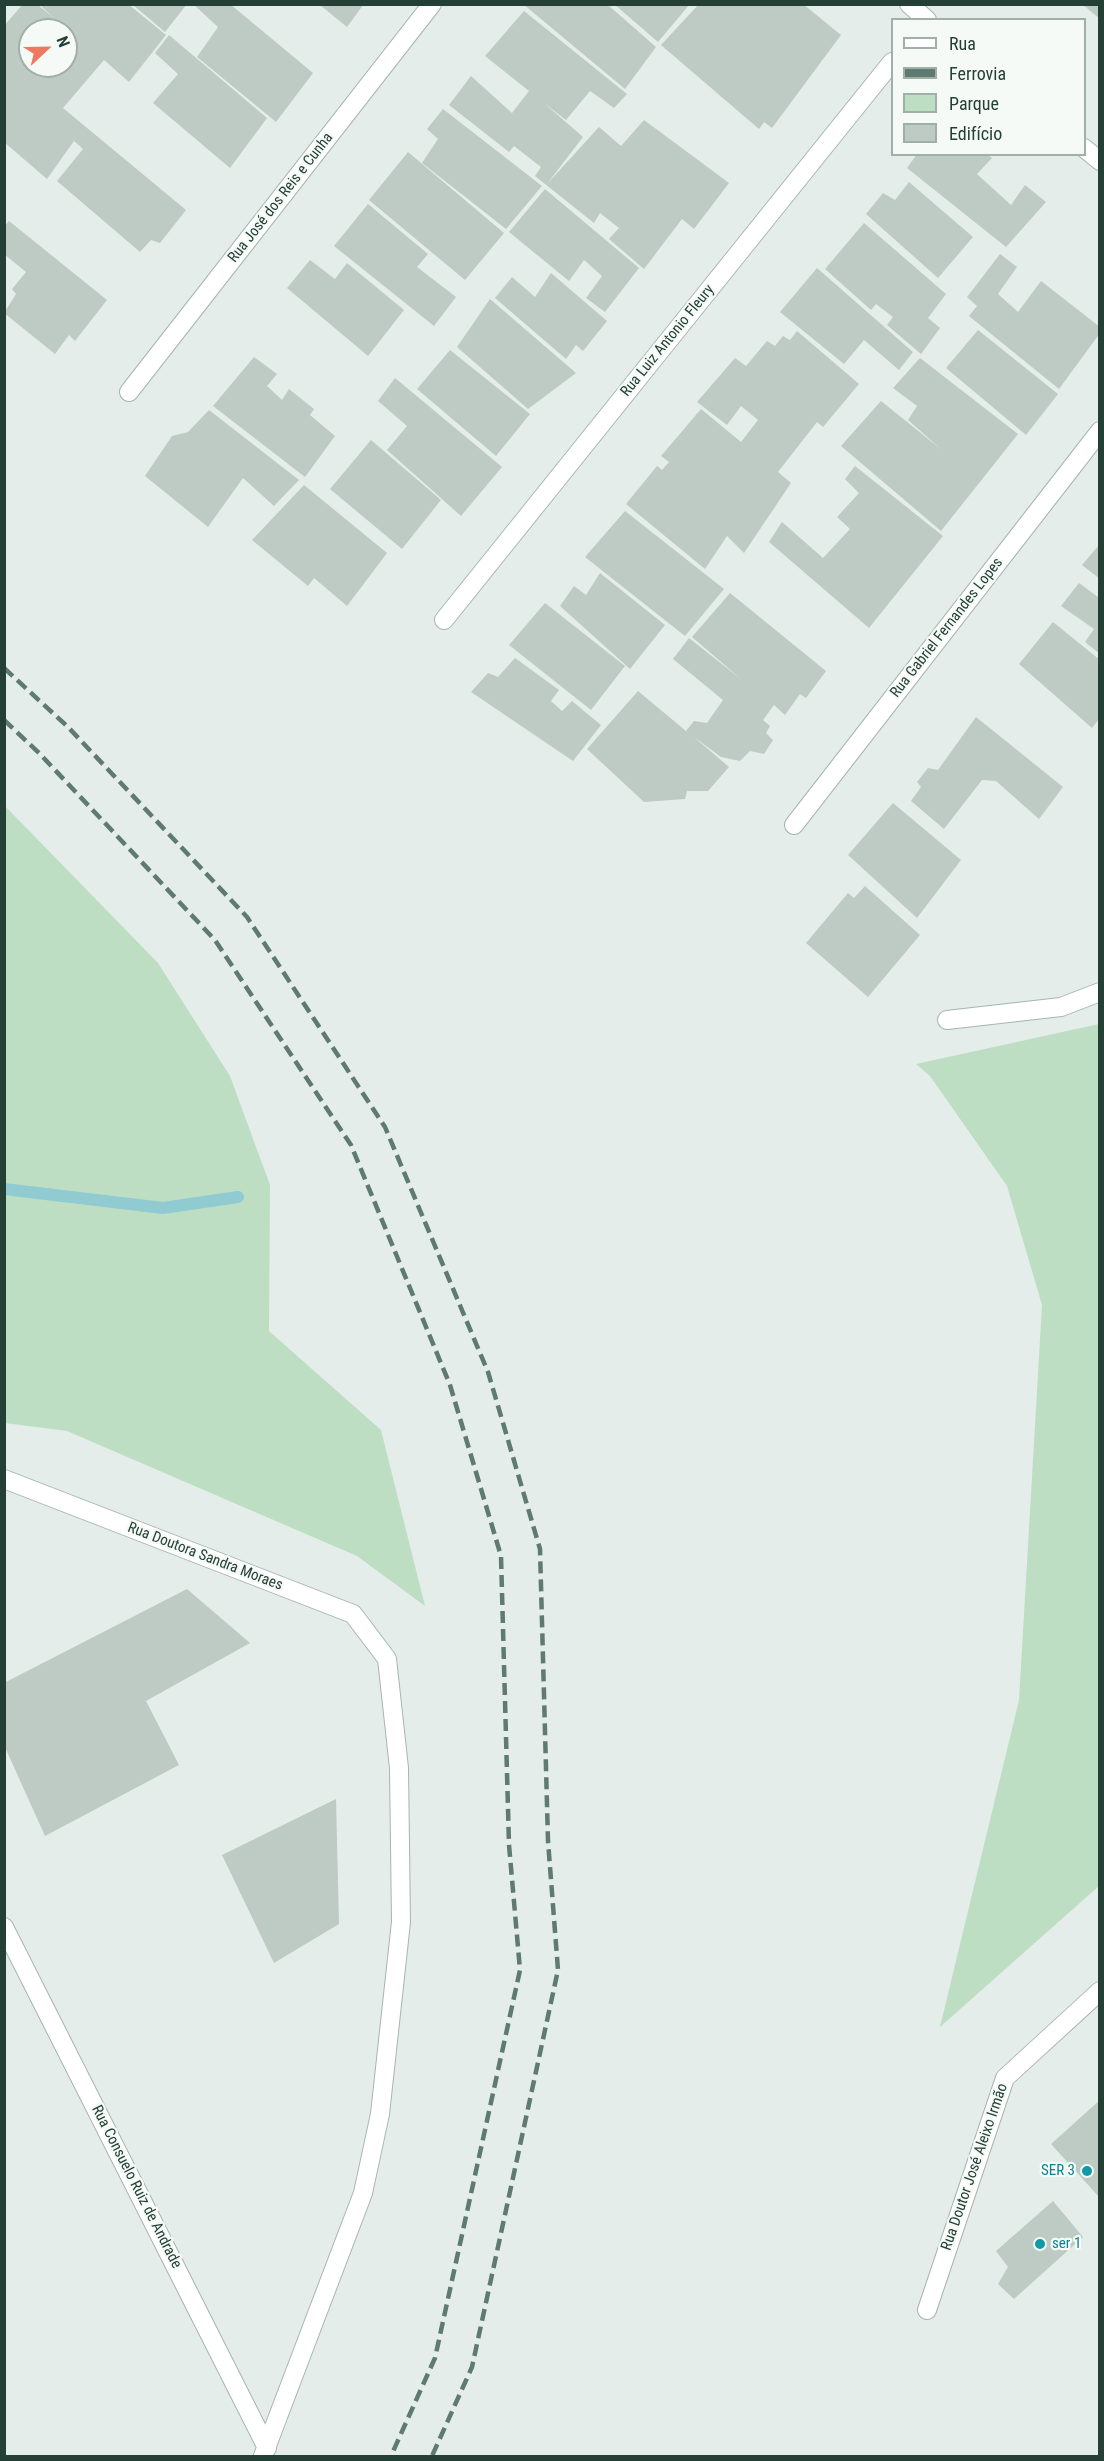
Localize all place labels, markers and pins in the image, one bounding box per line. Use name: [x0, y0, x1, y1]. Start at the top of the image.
place label: SER 3: [1041, 2162, 1075, 2180]
marker: SER 3: [1080, 2164, 1094, 2178]
place label: ser 1: [1052, 2235, 1081, 2253]
marker: ser 1: [1033, 2237, 1047, 2251]

